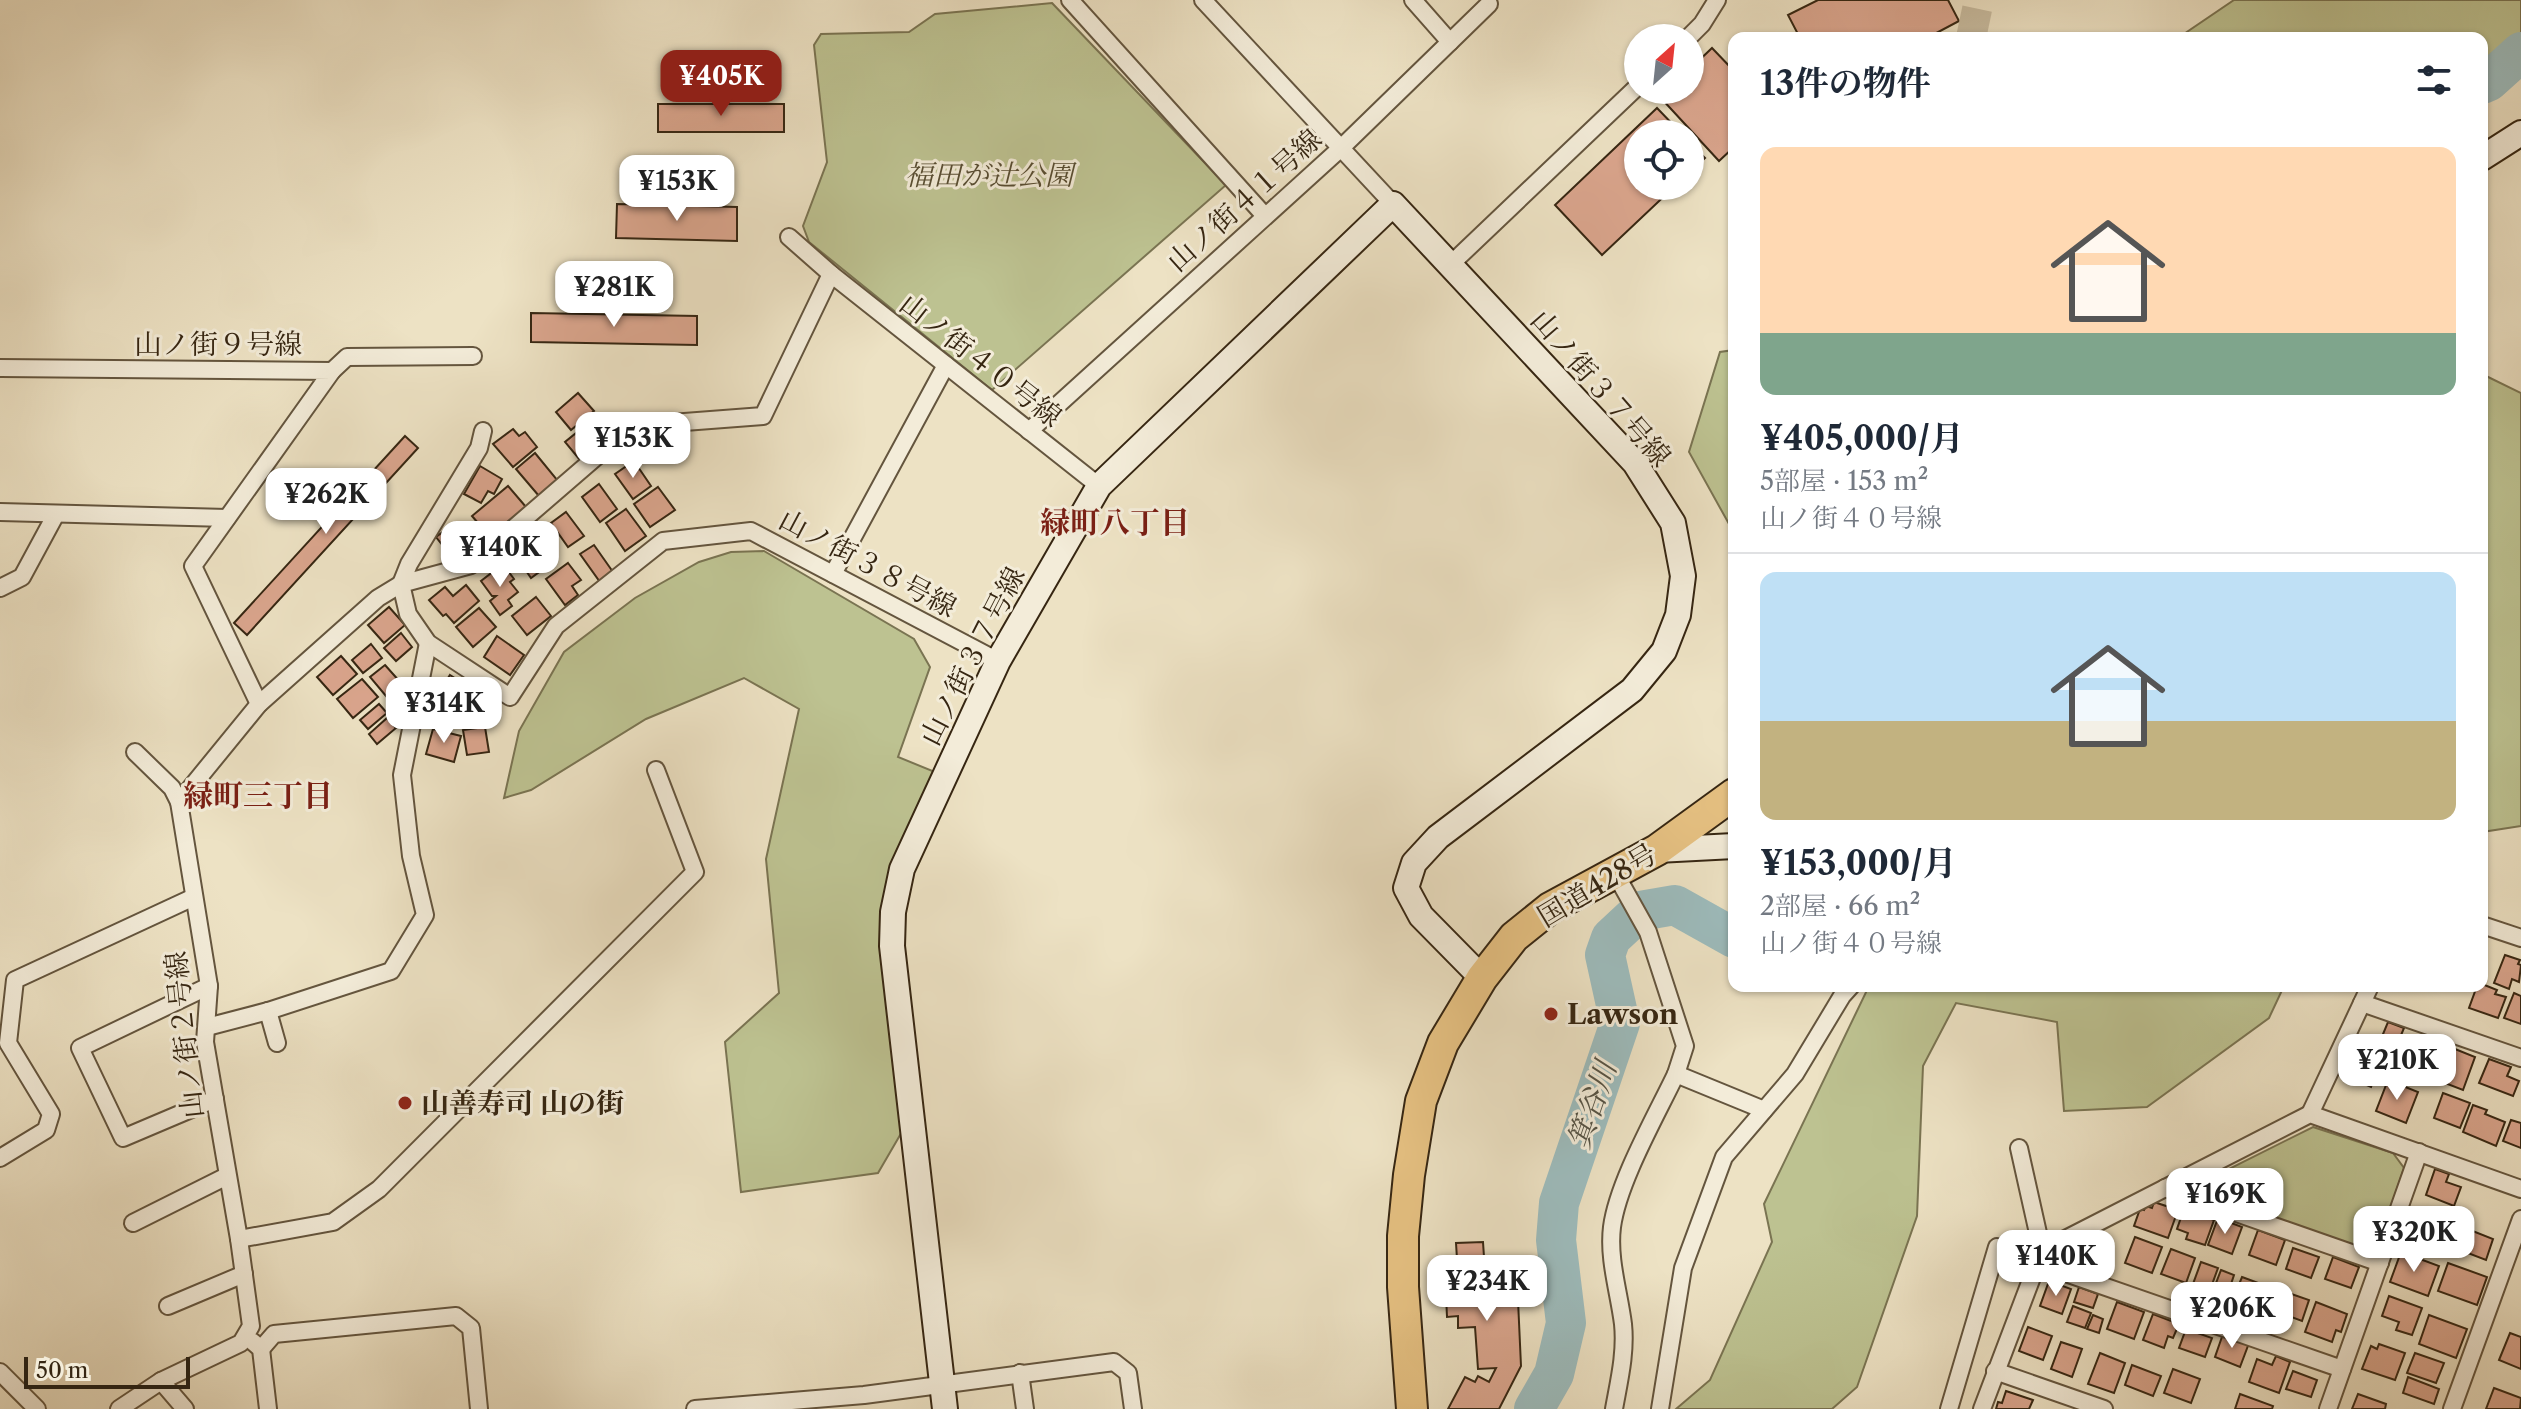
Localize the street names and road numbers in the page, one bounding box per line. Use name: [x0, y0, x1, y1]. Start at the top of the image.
street label: 山ノ街４１号線: [1160, 122, 1328, 278]
street label: 山ノ街４０号線: [893, 286, 1069, 434]
street label: 山ノ街３７号線: [1524, 303, 1678, 473]
street label: 山ノ街９号線: [134, 327, 302, 361]
street label: 山ノ街３８号線: [773, 502, 963, 624]
street label: 山ノ街３７号線: [912, 561, 1032, 751]
street label: 国道428号: [1531, 836, 1663, 934]
street label: 山ノ街２号線: [158, 950, 210, 1120]

